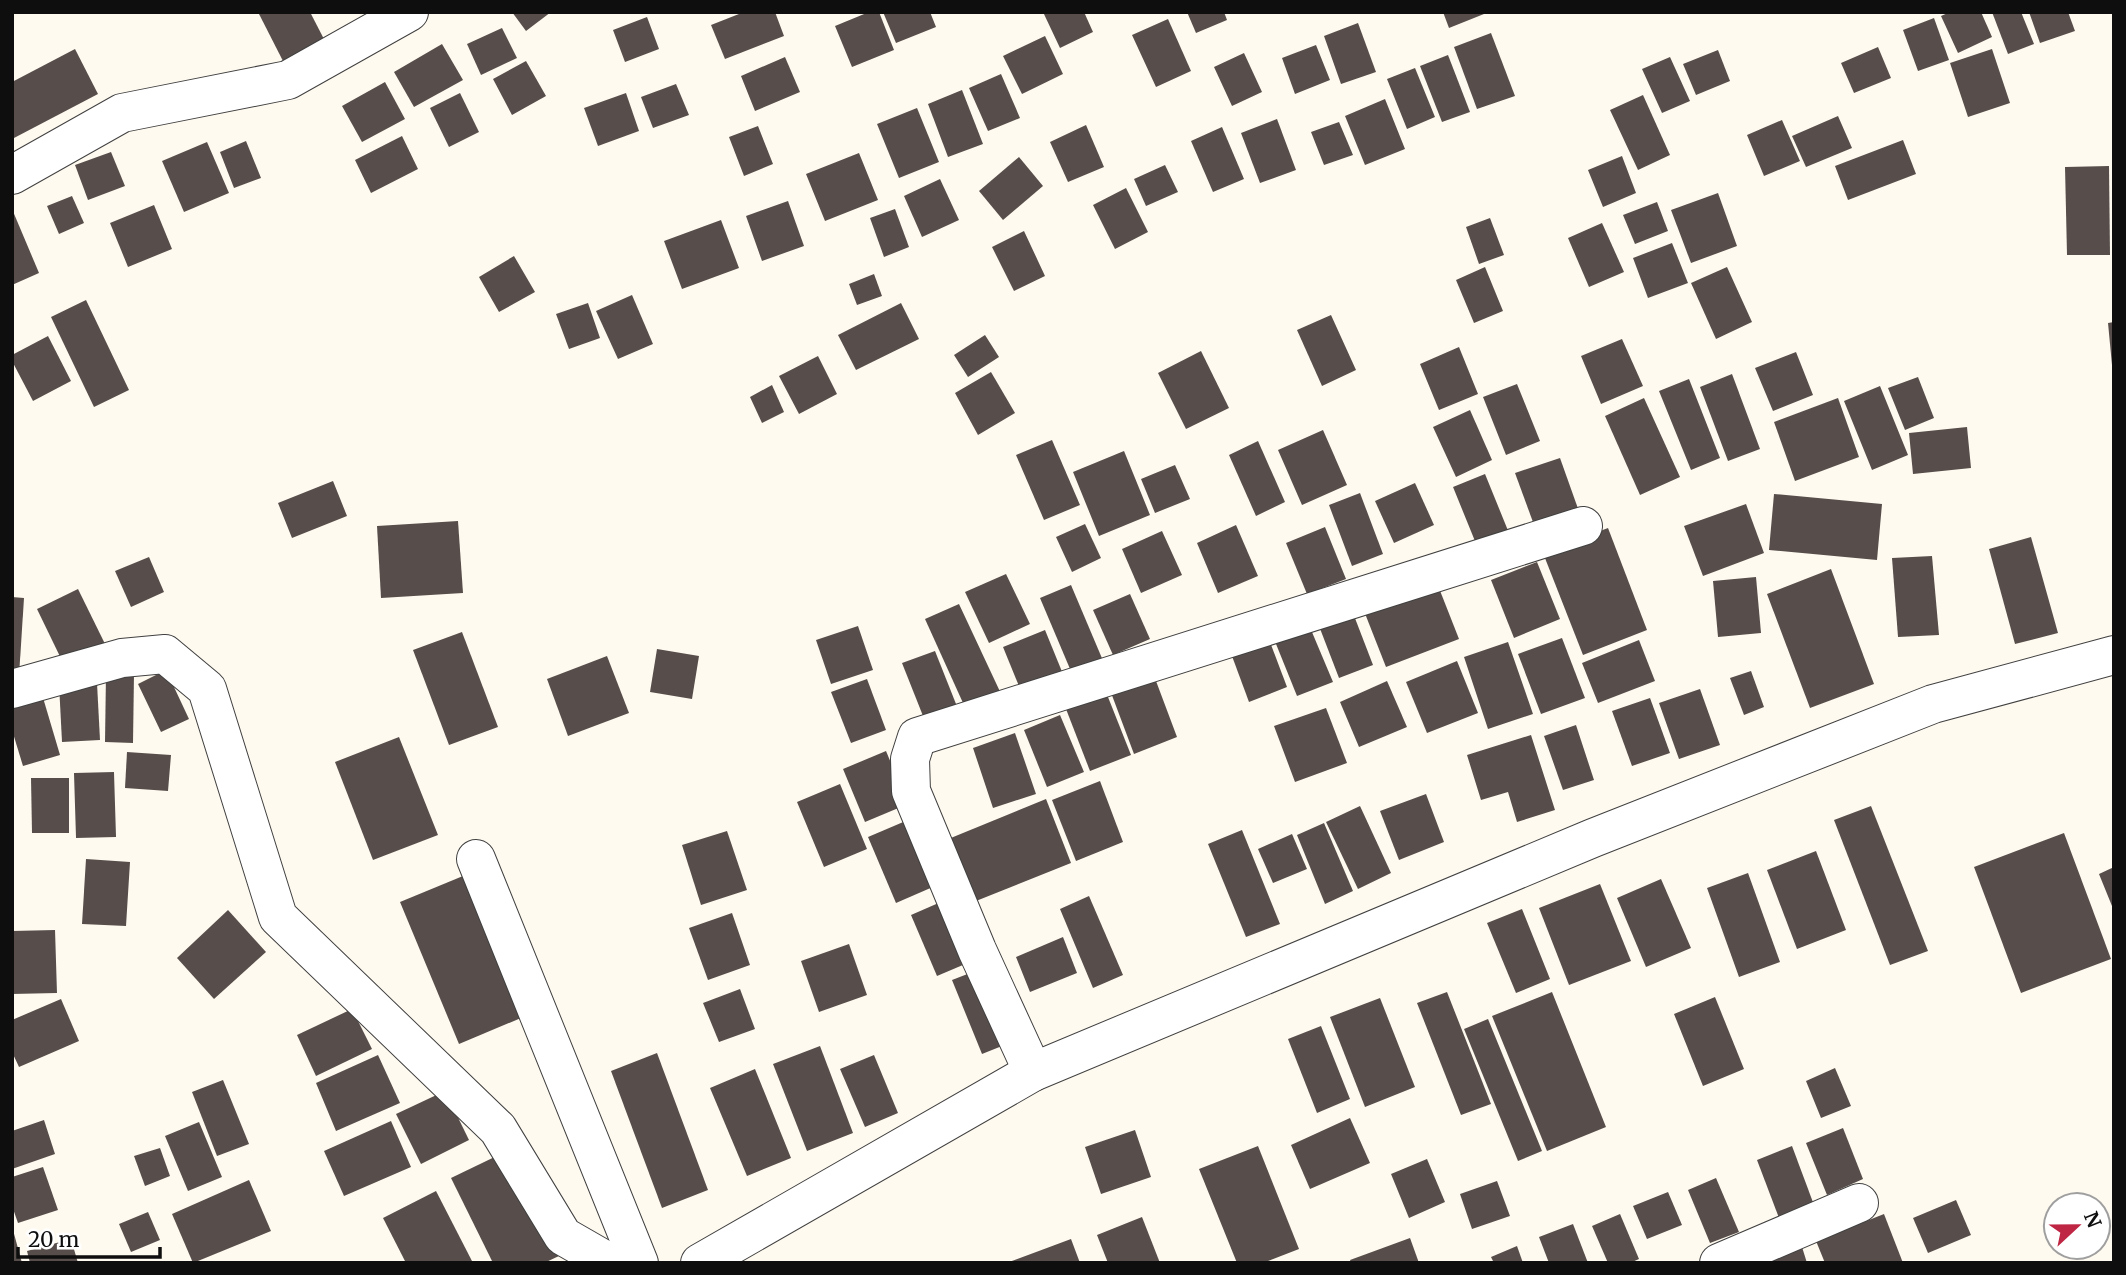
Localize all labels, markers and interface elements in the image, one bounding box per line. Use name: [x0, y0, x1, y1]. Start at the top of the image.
north arrow: [2042, 1191, 2112, 1261]
text: N: [2079, 1208, 2107, 1231]
scale bar: [18, 1216, 159, 1260]
text: 20 m: [28, 1226, 80, 1253]

